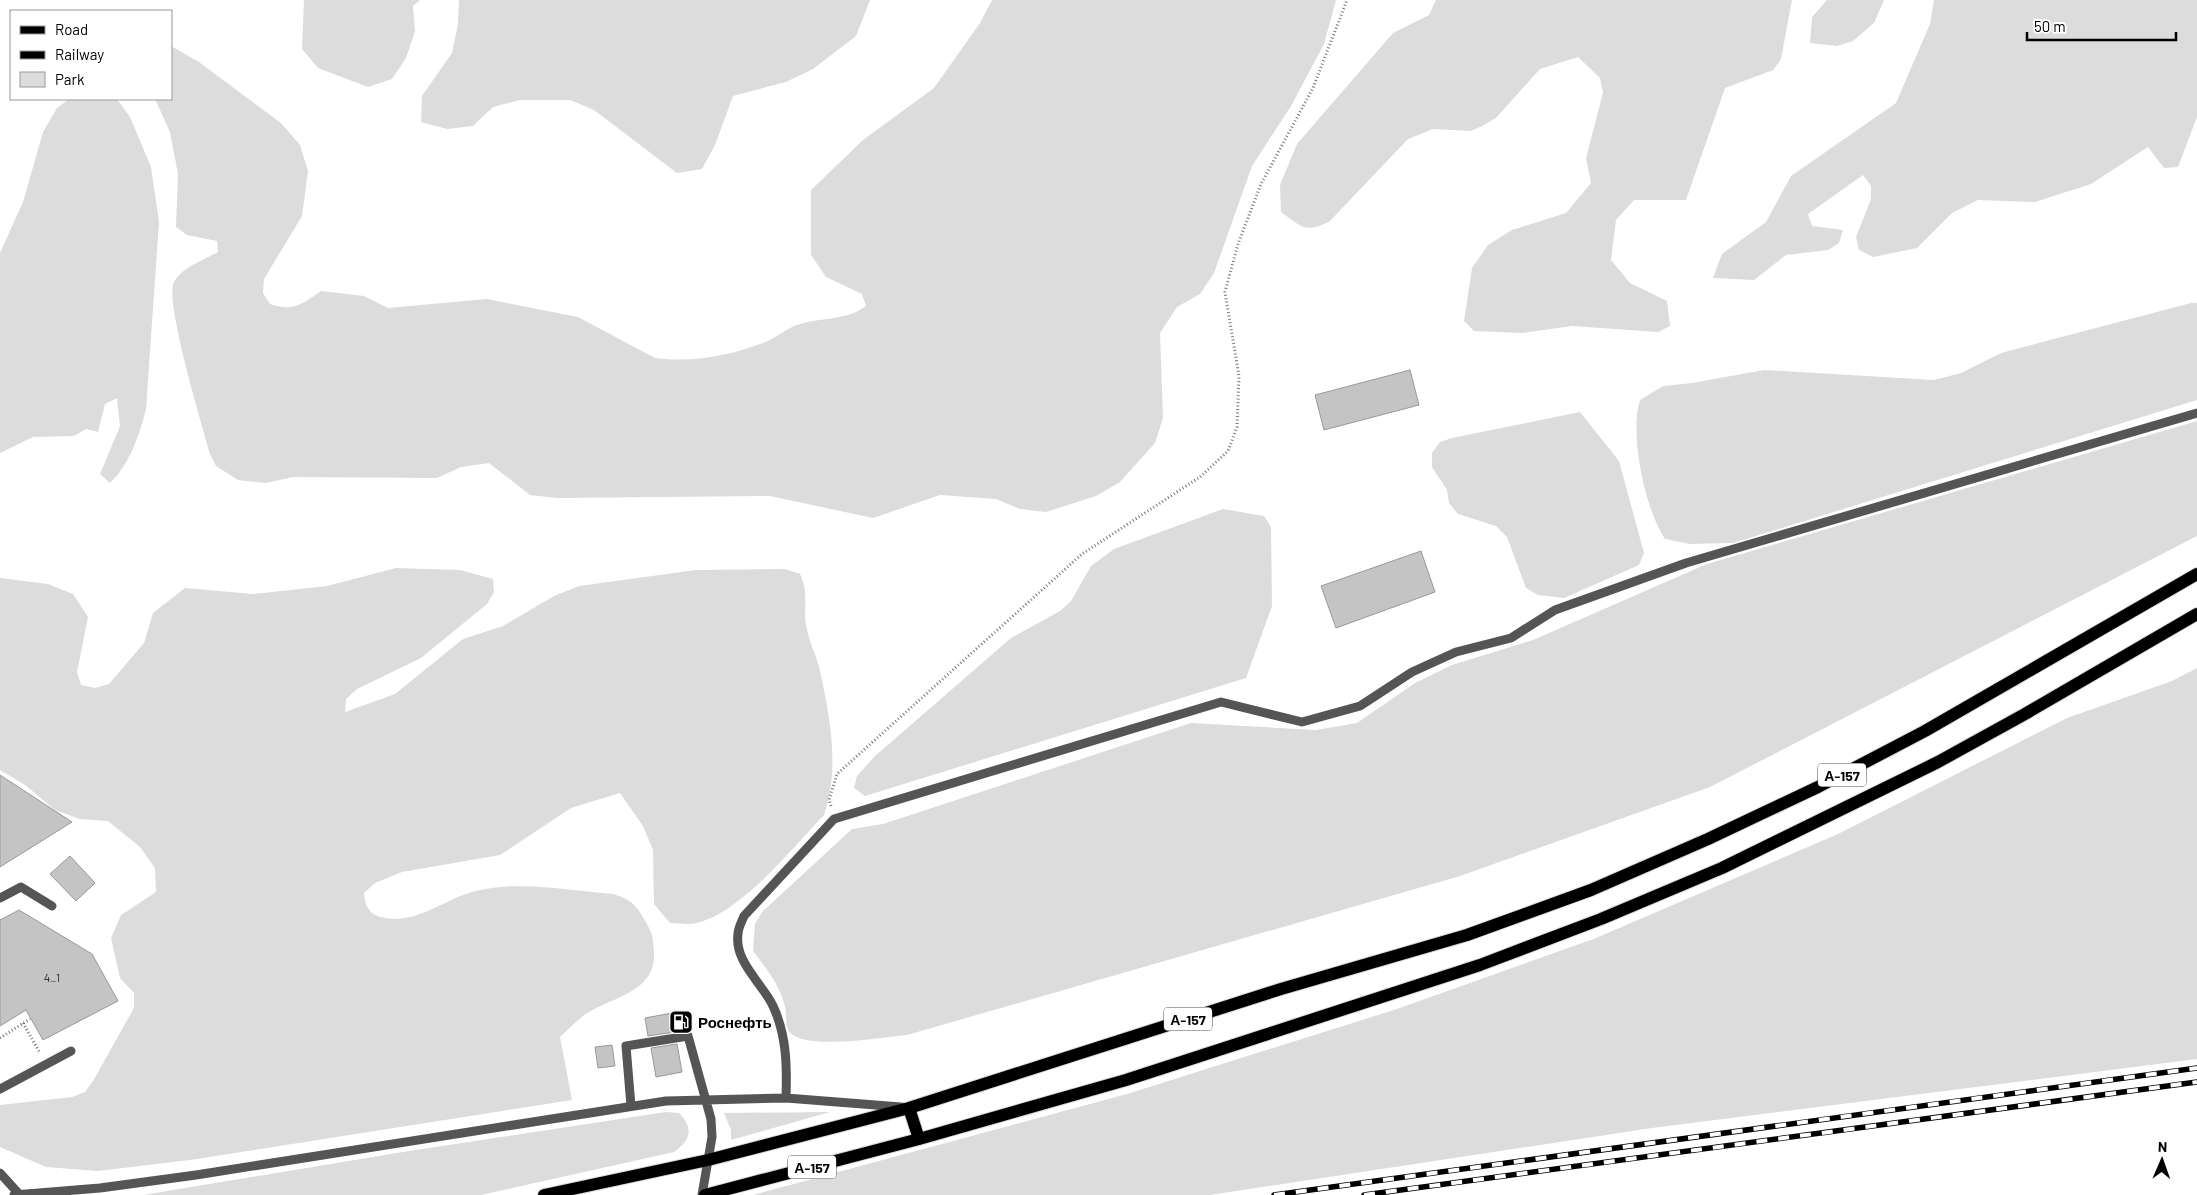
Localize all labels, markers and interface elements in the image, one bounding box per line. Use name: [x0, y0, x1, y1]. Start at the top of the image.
legend: [10, 10, 172, 100]
scale bar: [2027, 10, 2176, 42]
text: 50 m: [2034, 17, 2066, 35]
text: Road: [55, 20, 88, 38]
text: Railway: [55, 45, 104, 63]
text: Park: [55, 70, 85, 88]
road number: А-157: [1818, 764, 1866, 786]
house number: 4_1: [44, 970, 60, 984]
road number: А-157: [1164, 1008, 1212, 1030]
fuel station icon: Роснефть: [668, 1009, 694, 1035]
place label: Роснефть: [698, 1013, 772, 1031]
north arrow: [2137, 1135, 2187, 1185]
text: N: [2158, 1138, 2167, 1155]
road number: А-157: [788, 1156, 836, 1178]

